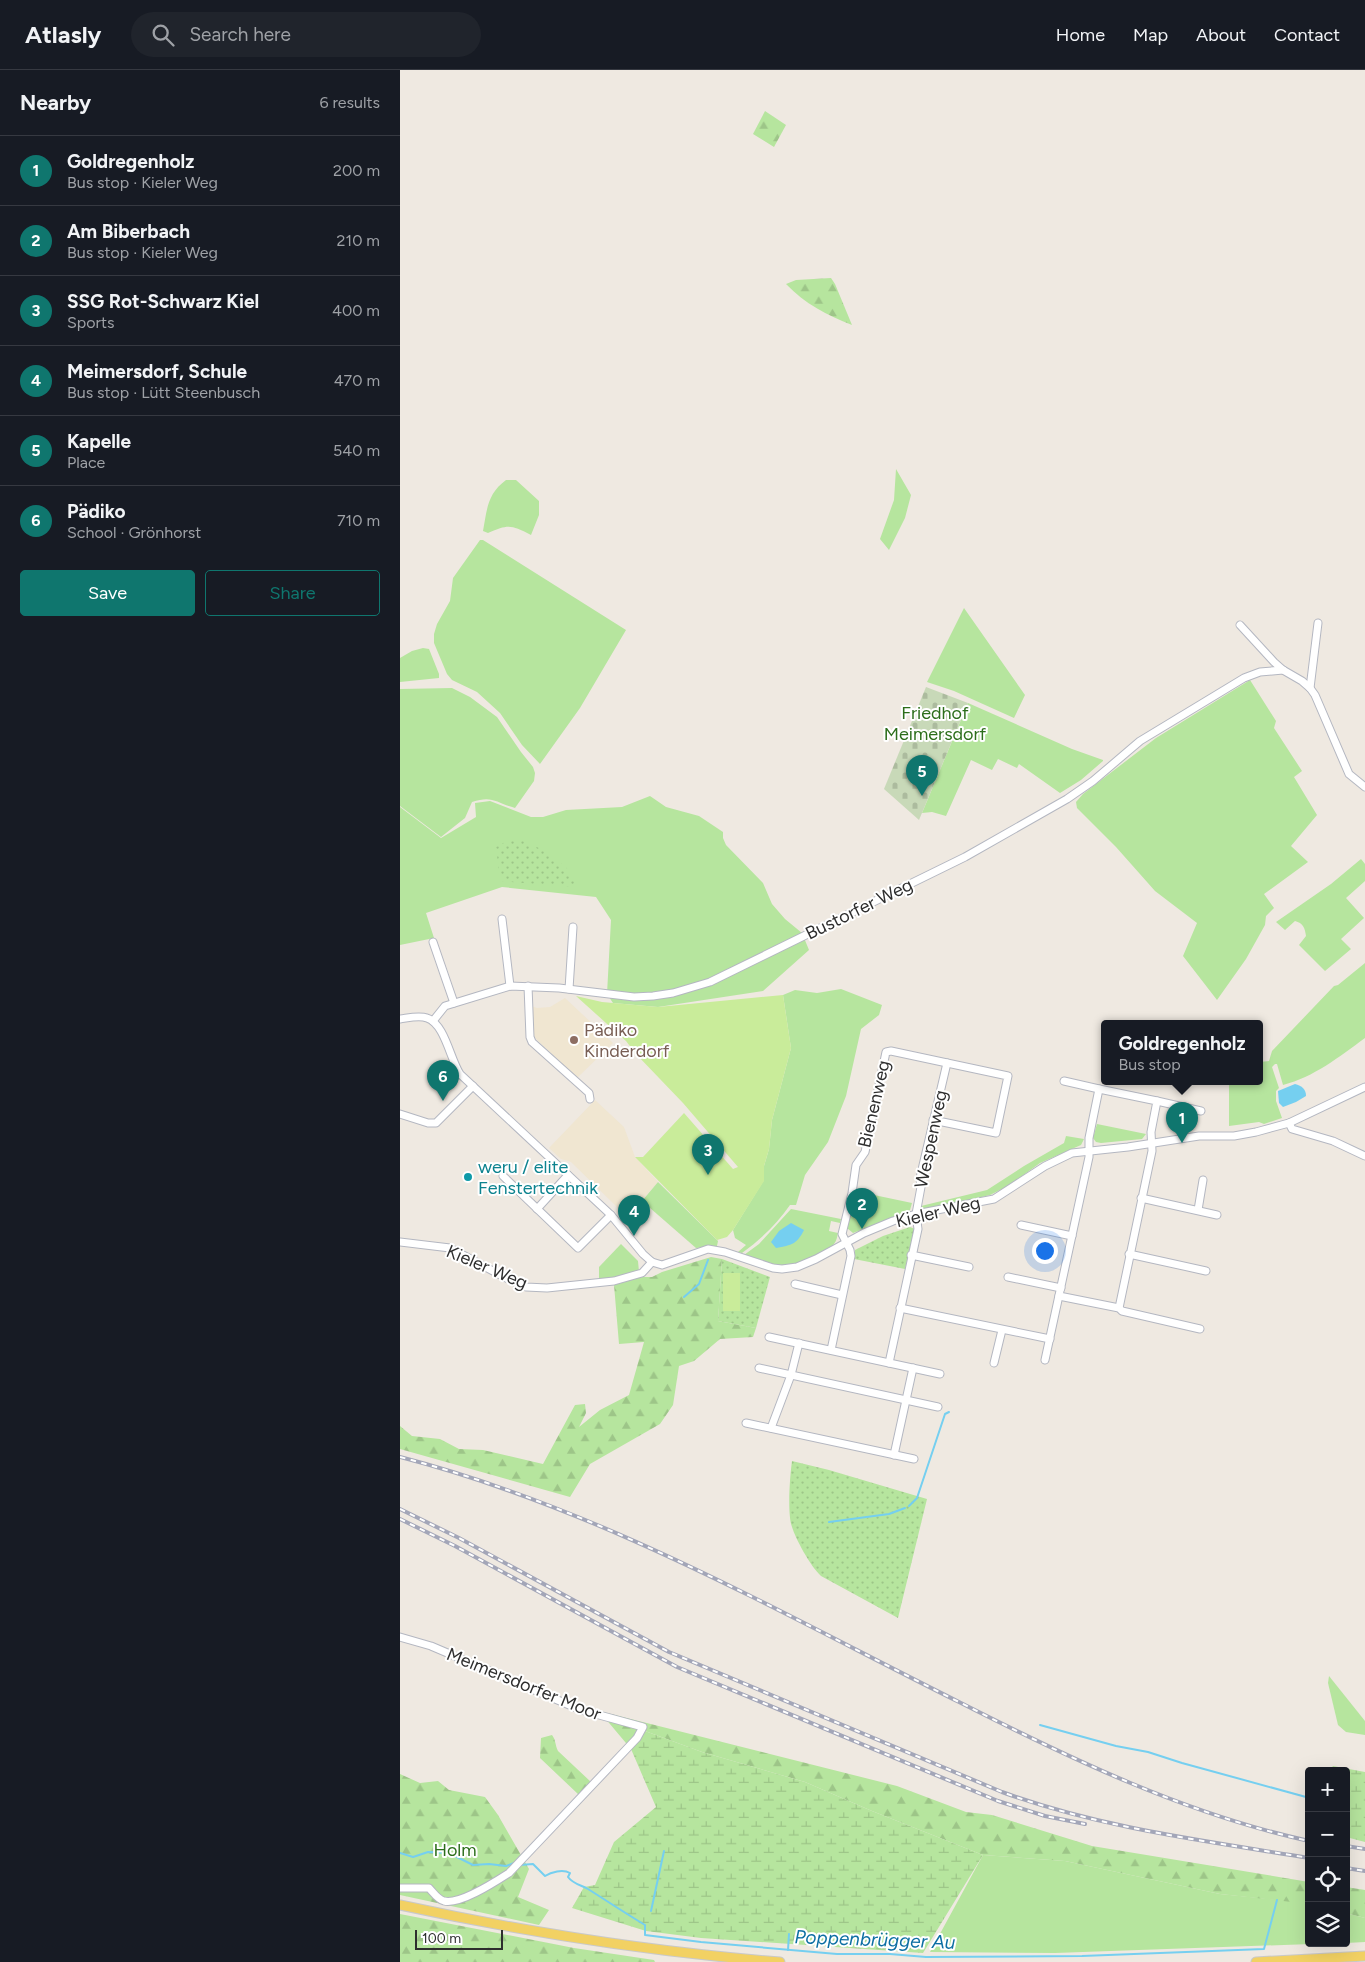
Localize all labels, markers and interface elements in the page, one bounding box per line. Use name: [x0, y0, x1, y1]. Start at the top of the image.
search box: [131, 12, 481, 57]
text: Atlasly: [25, 20, 101, 49]
icon: search: [149, 21, 177, 49]
text: Search here: [189, 23, 291, 46]
text: Home: [1056, 24, 1105, 46]
text: Map: [1133, 24, 1168, 46]
text: About: [1196, 24, 1246, 46]
text: Contact: [1274, 24, 1340, 46]
text: Nearby: [20, 90, 91, 115]
text: 6 results: [319, 93, 380, 112]
text: Goldregenholz: [67, 150, 194, 173]
text: 1: [33, 161, 39, 180]
text: 200 m: [333, 161, 380, 180]
text: Bus stop · Kieler Weg: [67, 173, 218, 192]
text: Am Biberbach: [67, 220, 190, 243]
text: 2: [31, 231, 41, 250]
text: 210 m: [337, 231, 380, 250]
text: Bus stop · Kieler Weg: [67, 243, 218, 262]
text: SSG Rot-Schwarz Kiel: [67, 290, 259, 313]
text: 3: [32, 301, 40, 320]
text: 400 m: [332, 301, 380, 320]
text: Sports: [67, 313, 114, 332]
text: Meimersdorf, Schule: [67, 360, 247, 383]
text: 4: [31, 371, 41, 390]
text: 470 m: [334, 371, 380, 390]
text: Bus stop · Lütt Steenbusch: [67, 383, 260, 402]
text: Kapelle: [67, 430, 131, 453]
text: 5: [31, 441, 41, 460]
text: 540 m: [333, 441, 380, 460]
text: Place: [67, 453, 105, 472]
text: Pädiko: [67, 500, 126, 523]
text: 6: [31, 511, 41, 530]
text: 710 m: [337, 511, 380, 530]
text: School · Grönhorst: [67, 523, 201, 542]
button: Save: [20, 570, 195, 616]
button: Share: [205, 570, 380, 616]
park label: Friedhof Meimersdorf: [884, 702, 987, 745]
pin: 5: [906, 755, 938, 796]
street label: Bustorfer Weg: [802, 874, 916, 944]
place label: Pädiko Kinderdorf: [584, 1019, 670, 1062]
popup: [1101, 1020, 1263, 1085]
text: Goldregenholz: [1118, 1032, 1246, 1055]
marker: Pädiko Kinderdorf: [568, 1034, 580, 1046]
text: Bus stop: [1118, 1055, 1181, 1074]
street label: Bienenweg: [853, 1058, 895, 1150]
pin: 6: [427, 1060, 459, 1101]
street label: Wespenweg: [910, 1088, 952, 1190]
pin: 1: [1166, 1102, 1198, 1143]
pin: 3: [692, 1134, 724, 1175]
place label: weru / elite Fenstertechnik: [478, 1156, 598, 1199]
marker: weru / elite Fenstertechnik: [462, 1171, 474, 1183]
pin: 2: [846, 1188, 878, 1229]
street label: Kieler Weg: [894, 1192, 982, 1232]
pin: 4: [618, 1195, 650, 1236]
your location: [1032, 1238, 1058, 1264]
street label: Kieler Weg: [443, 1240, 531, 1294]
street label: Meimersdorfer Moor: [443, 1643, 605, 1725]
map controls: [1305, 1767, 1350, 1947]
button: +: [1305, 1767, 1350, 1812]
button: −: [1305, 1812, 1350, 1857]
park label: Holm: [433, 1839, 477, 1861]
button: locate: [1305, 1857, 1350, 1902]
button: layers: [1305, 1902, 1350, 1947]
water label: Poppenbrügger Au: [794, 1925, 956, 1954]
scale bar: [415, 1927, 502, 1950]
text: 100 m: [422, 1930, 461, 1947]

